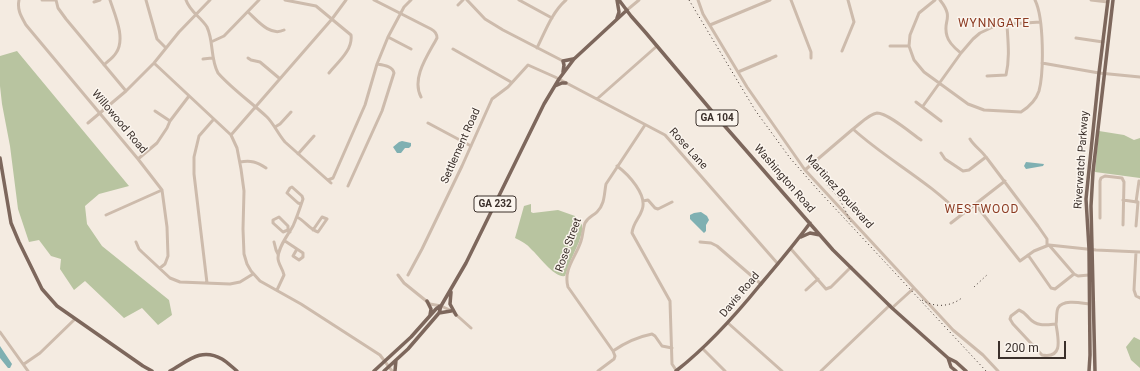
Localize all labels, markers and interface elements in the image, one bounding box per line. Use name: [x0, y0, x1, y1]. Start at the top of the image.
district label: WYNNGATE: [958, 17, 1030, 31]
street label: Willowood Road: [89, 87, 149, 157]
street label: Settlement Road: [438, 106, 484, 186]
road number: GA 104: [696, 110, 738, 126]
street label: Riverwatch Parkway: [1072, 111, 1092, 209]
street label: Rose Lane: [666, 126, 710, 172]
street label: Washington Road: [751, 142, 817, 216]
street label: Martinez Boulevard: [802, 152, 876, 232]
road number: GA 232: [474, 196, 516, 212]
district label: WESTWOOD: [945, 203, 1019, 217]
street label: Rose Street: [553, 216, 585, 274]
street label: Davis Road: [717, 270, 763, 320]
scale bar: [1000, 333, 1068, 359]
text: 200 m: [1005, 341, 1039, 355]

